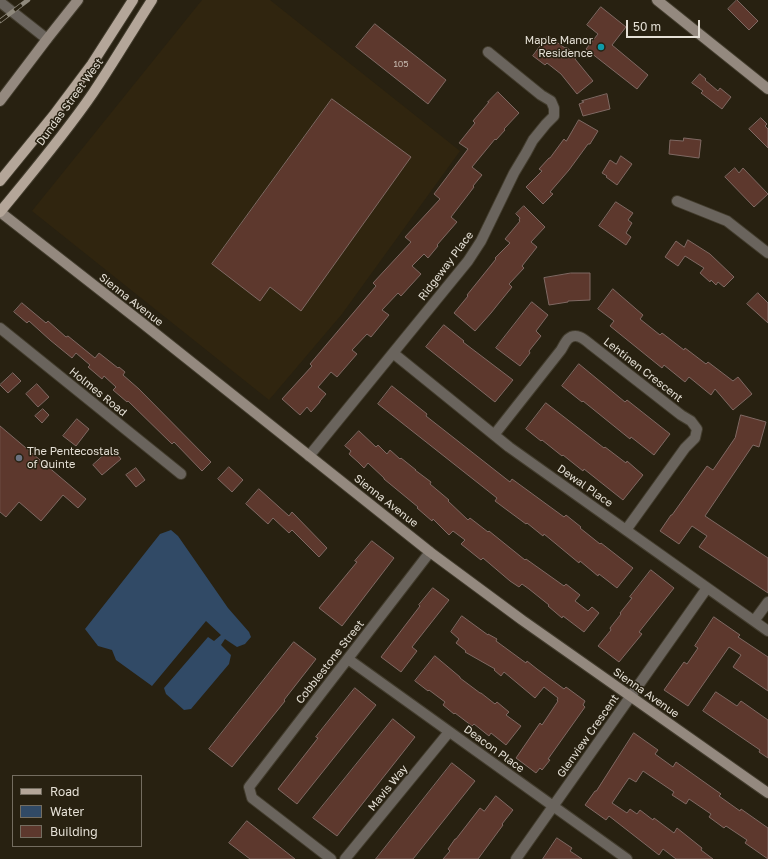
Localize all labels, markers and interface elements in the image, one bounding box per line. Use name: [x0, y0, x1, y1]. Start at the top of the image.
scale bar: [628, 12, 702, 38]
text: 50 m: [633, 19, 661, 34]
place label: Maple Manor Residence: [525, 34, 593, 60]
marker: Maple Manor Residence: [596, 42, 606, 52]
street label: Dundas Street West: [34, 56, 106, 148]
house number: 105: [393, 59, 409, 69]
street label: Ridgeway Place: [416, 229, 476, 303]
street label: Sienna Avenue: [96, 271, 166, 329]
street label: Lehtinen Crescent: [601, 335, 685, 405]
street label: Holmes Road: [67, 365, 129, 419]
place label: The Pentecostals of Quinte: [27, 445, 119, 471]
marker: The Pentecostals of Quinte: [14, 453, 24, 463]
street label: Dewal Place: [555, 462, 615, 510]
street label: Sienna Avenue: [351, 472, 421, 530]
street label: Cobblestone Street: [293, 617, 367, 707]
street label: Sienna Avenue: [610, 665, 682, 721]
street label: Glenview Crescent: [554, 692, 622, 780]
street label: Deacon Place: [461, 723, 527, 775]
street label: Mavis Way: [365, 762, 411, 814]
legend: [12, 775, 142, 847]
text: Road: [50, 784, 79, 799]
text: Water: [50, 804, 84, 819]
text: Building: [50, 824, 98, 839]

